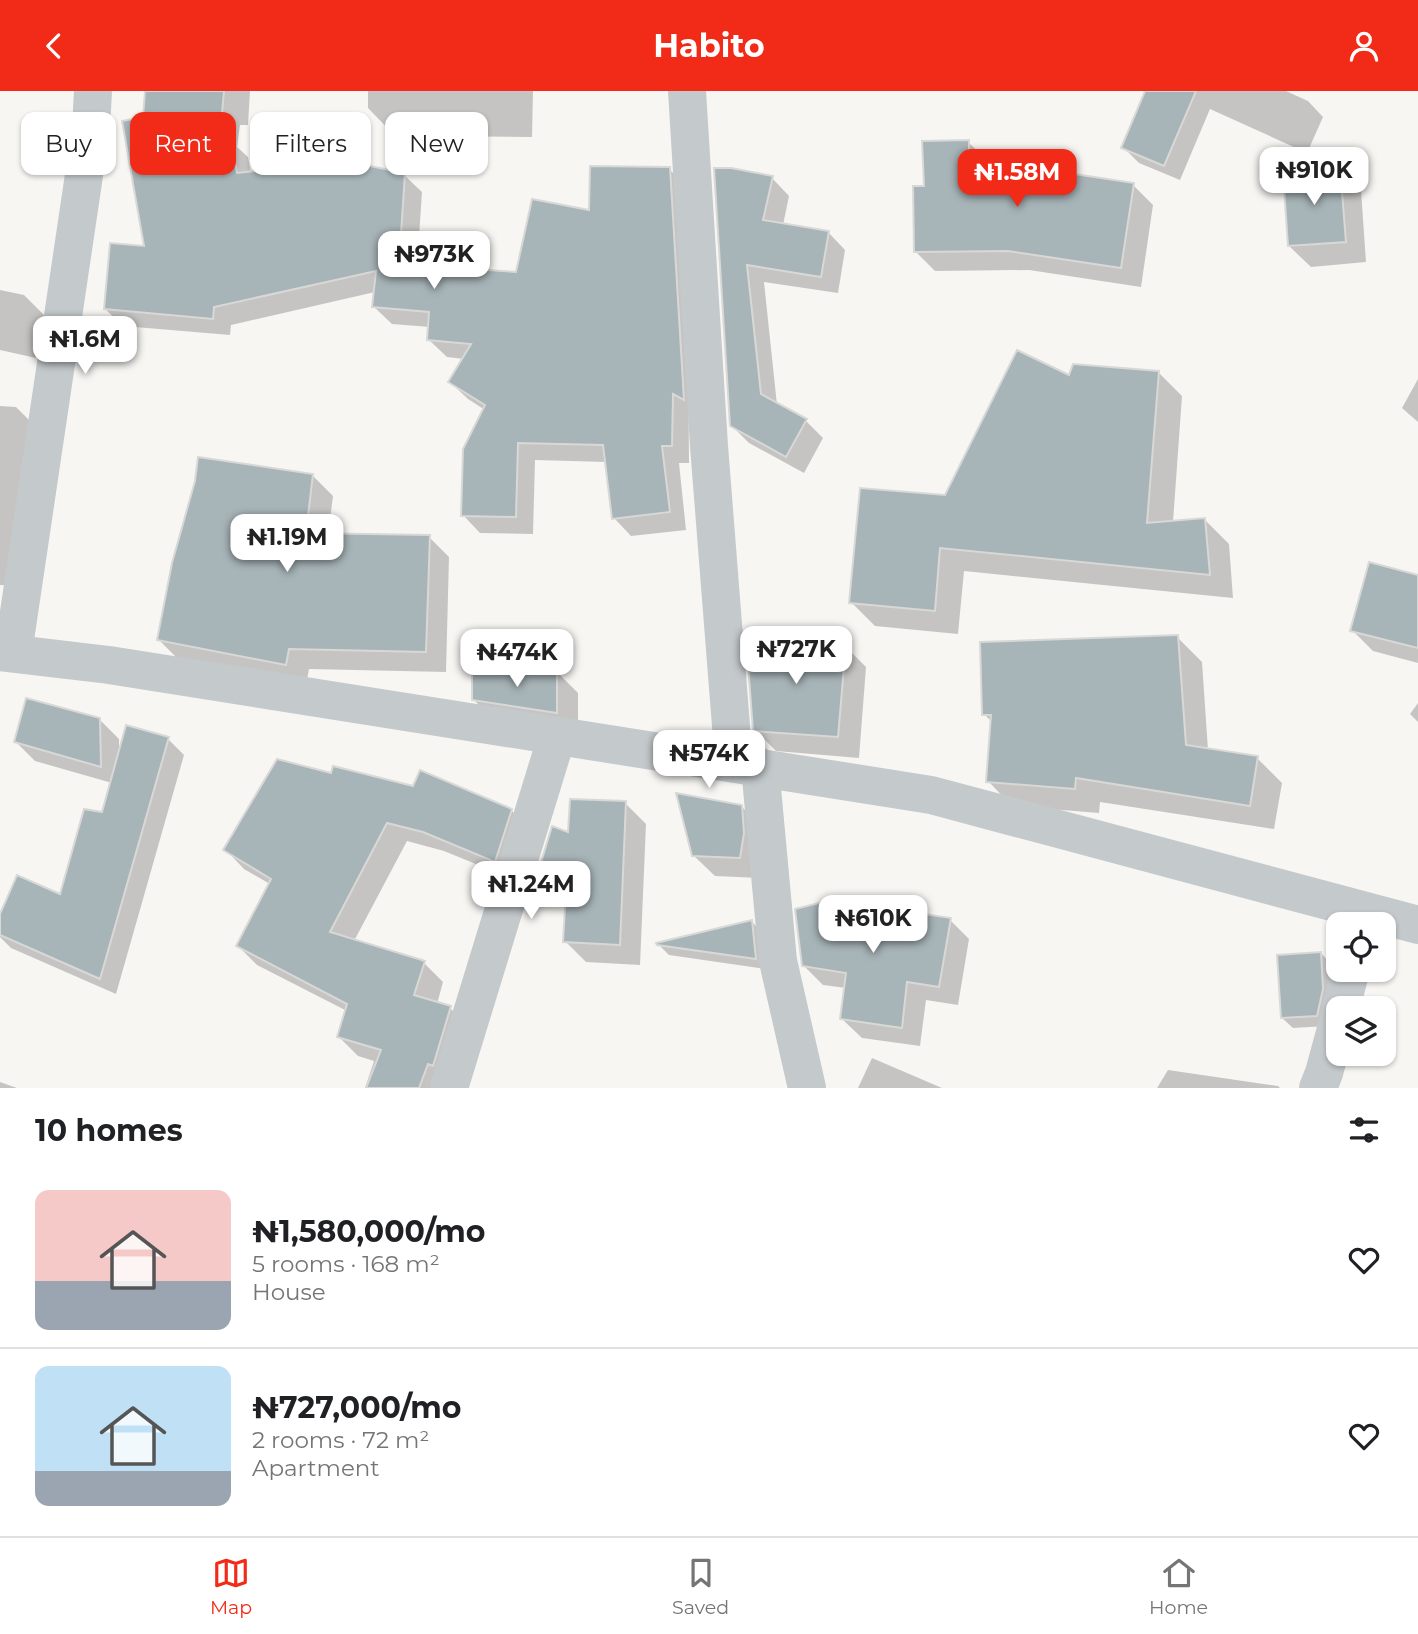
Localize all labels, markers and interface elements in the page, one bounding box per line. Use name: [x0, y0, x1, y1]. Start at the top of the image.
text: Habito: [653, 26, 765, 65]
icon: back: [35, 27, 73, 65]
icon: person: [1345, 27, 1383, 65]
chip: Buy: [21, 112, 116, 175]
chip: Rent: [130, 112, 236, 175]
chip: Filters: [250, 112, 371, 175]
chip: New: [385, 112, 488, 175]
pin: ₦910K: [1265, 148, 1363, 207]
pin: ₦1.58M: [960, 149, 1074, 209]
text: ₦910K: [1276, 156, 1352, 184]
text: ₦1.58M: [974, 158, 1060, 186]
pin: ₦973K: [385, 231, 483, 291]
text: ₦973K: [394, 240, 474, 268]
pin: ₦1.6M: [36, 317, 134, 376]
text: ₦1.6M: [49, 325, 121, 353]
pin: ₦1.19M: [230, 515, 344, 574]
text: ₦1.19M: [246, 523, 328, 551]
pin: ₦727K: [747, 627, 845, 686]
pin: ₦474K: [468, 629, 566, 689]
text: ₦727K: [756, 635, 836, 663]
text: ₦474K: [476, 638, 558, 666]
pin: ₦574K: [660, 731, 758, 790]
text: ₦574K: [669, 739, 749, 767]
pin: ₦1.24M: [474, 861, 588, 921]
text: ₦1.24M: [487, 870, 575, 898]
pin: ₦610K: [824, 895, 922, 955]
text: ₦610K: [834, 904, 912, 932]
map controls: [1326, 912, 1396, 1066]
button: locate: [1326, 912, 1396, 982]
button: layers: [1326, 996, 1396, 1066]
icon: filters: [1345, 1111, 1383, 1149]
text: 10 homes: [35, 1112, 183, 1149]
text: ₦1,580,000/mo: [252, 1213, 485, 1250]
icon: home: [91, 1218, 175, 1302]
icon: heart: [1345, 1241, 1383, 1279]
text: 5 rooms · 168 m²: [252, 1250, 440, 1278]
text: House: [252, 1278, 326, 1306]
text: ₦727,000/mo: [252, 1389, 461, 1426]
icon: home: [91, 1394, 175, 1478]
icon: heart: [1345, 1417, 1383, 1455]
text: 2 rooms · 72 m²: [252, 1426, 429, 1454]
text: Apartment: [252, 1454, 380, 1482]
tab: Map: [210, 1554, 252, 1619]
tab: Saved: [672, 1554, 729, 1619]
tab: Home: [1149, 1554, 1208, 1619]

